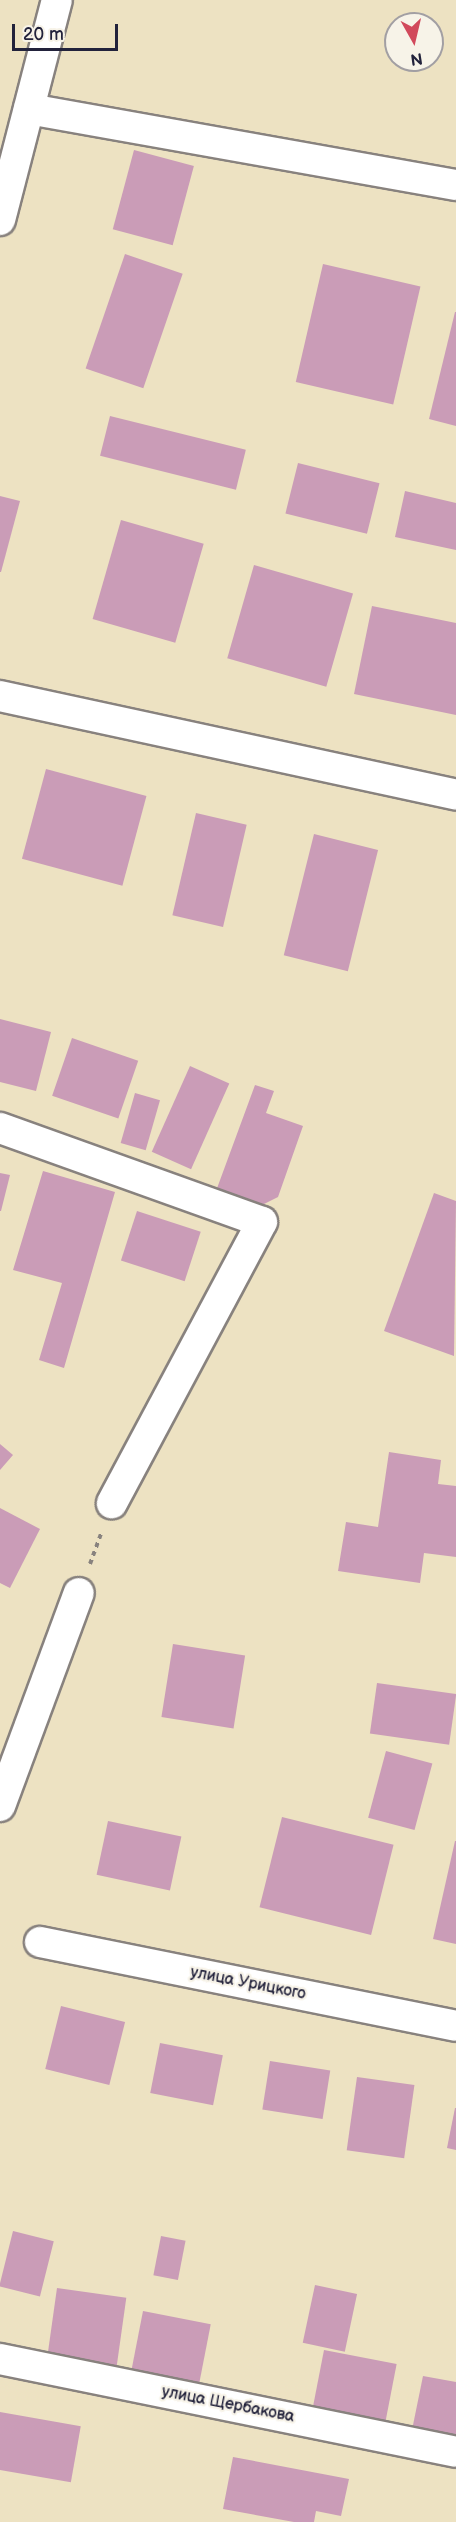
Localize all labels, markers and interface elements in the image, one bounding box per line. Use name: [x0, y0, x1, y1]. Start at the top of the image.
scale bar: [15, 12, 122, 50]
north arrow: [384, 12, 444, 72]
text: 20 m: [23, 24, 64, 45]
text: N: [409, 48, 424, 69]
street label: улица Урицкого: [189, 1963, 307, 2005]
street label: улица Щербакова: [160, 2383, 296, 2427]

